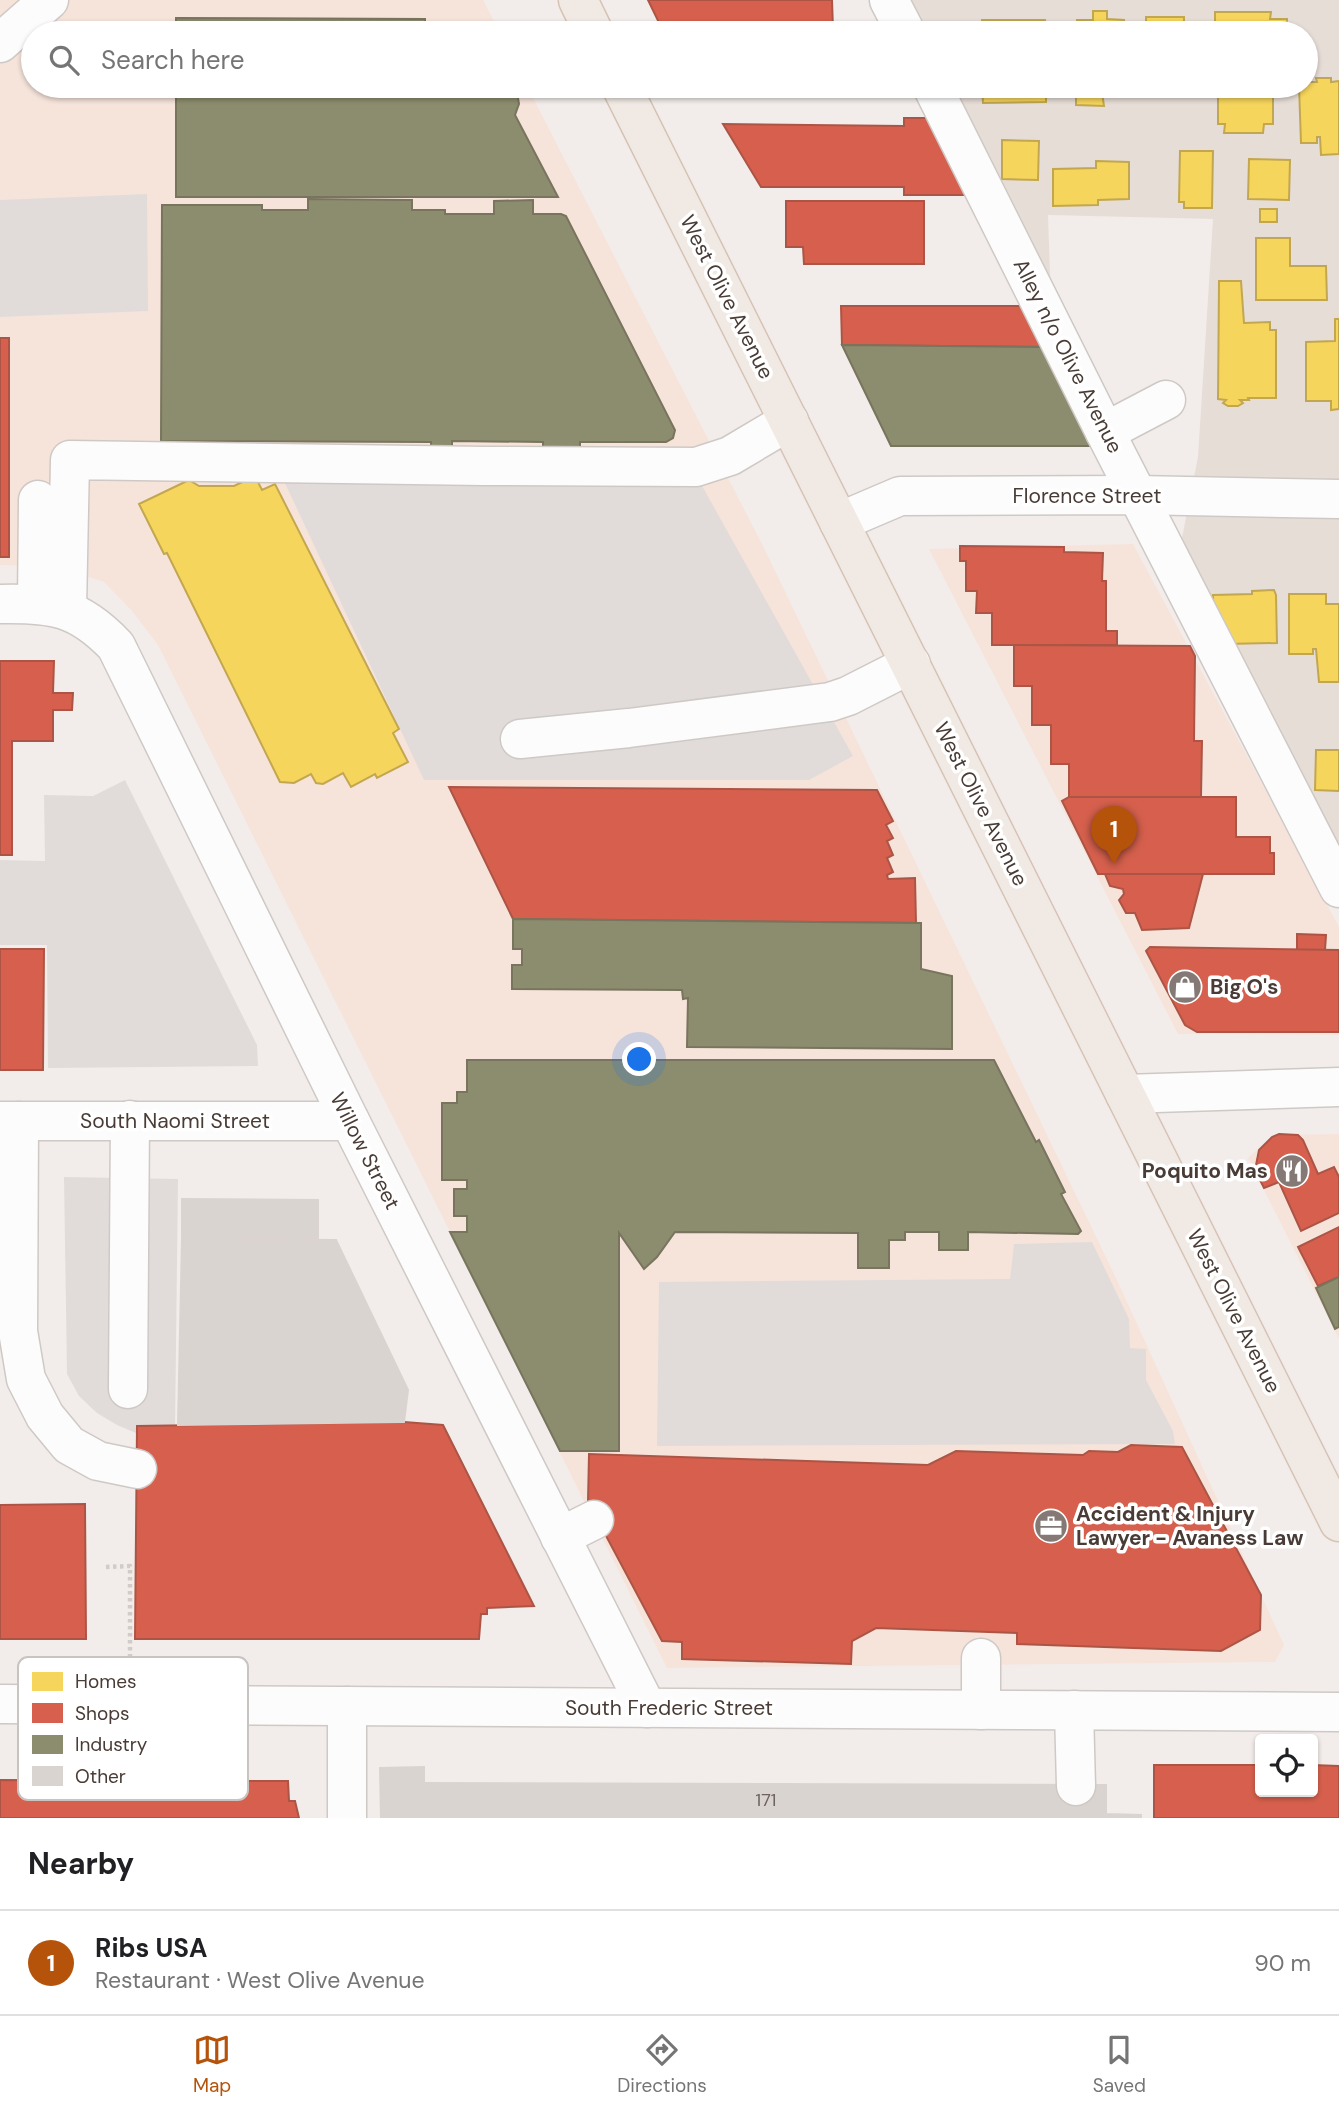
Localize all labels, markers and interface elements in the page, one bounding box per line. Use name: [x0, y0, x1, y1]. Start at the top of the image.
search box: [21, 21, 1318, 98]
icon: search: [45, 41, 83, 79]
text: Search here: [101, 43, 244, 77]
street label: West Olive Avenue: [674, 210, 780, 384]
street label: Alley n/o Olive Avenue: [1007, 254, 1129, 458]
street label: Florence Street: [1013, 482, 1161, 510]
street label: West Olive Avenue: [928, 717, 1034, 891]
pin: 1: [1091, 806, 1137, 864]
shop icon: Big O's: [1166, 968, 1204, 1006]
place label: Big O's: [1210, 973, 1278, 1001]
your location: [622, 1042, 656, 1076]
street label: Willow Street: [323, 1088, 407, 1214]
street label: South Naomi Street: [80, 1107, 270, 1135]
restaurant icon: Poquito Mas: [1273, 1152, 1311, 1190]
place label: Poquito Mas: [1142, 1157, 1268, 1185]
street label: West Olive Avenue: [1181, 1224, 1287, 1398]
place label: Accident & Injury Lawyer - Avaness Law: [1076, 1500, 1303, 1552]
office icon: Accident & Injury Lawyer - Avaness Law: [1032, 1507, 1070, 1545]
legend: [18, 1657, 248, 1800]
text: Homes: [75, 1669, 136, 1694]
street label: South Frederic Street: [565, 1694, 773, 1722]
text: Shops: [75, 1701, 130, 1726]
text: Industry: [75, 1732, 148, 1757]
map controls: [1255, 1734, 1318, 1797]
button: locate: [1255, 1734, 1318, 1797]
text: Other: [75, 1764, 126, 1789]
house number: 171: [756, 1788, 776, 1812]
text: Nearby: [28, 1844, 134, 1883]
text: Ribs USA: [95, 1931, 207, 1965]
text: 1: [47, 1948, 55, 1978]
text: 90 m: [1254, 1948, 1311, 1978]
text: Restaurant · West Olive Avenue: [95, 1965, 424, 1995]
tab: Map: [193, 2031, 231, 2098]
tab: Directions: [617, 2031, 707, 2098]
tab: Saved: [1093, 2031, 1146, 2098]

